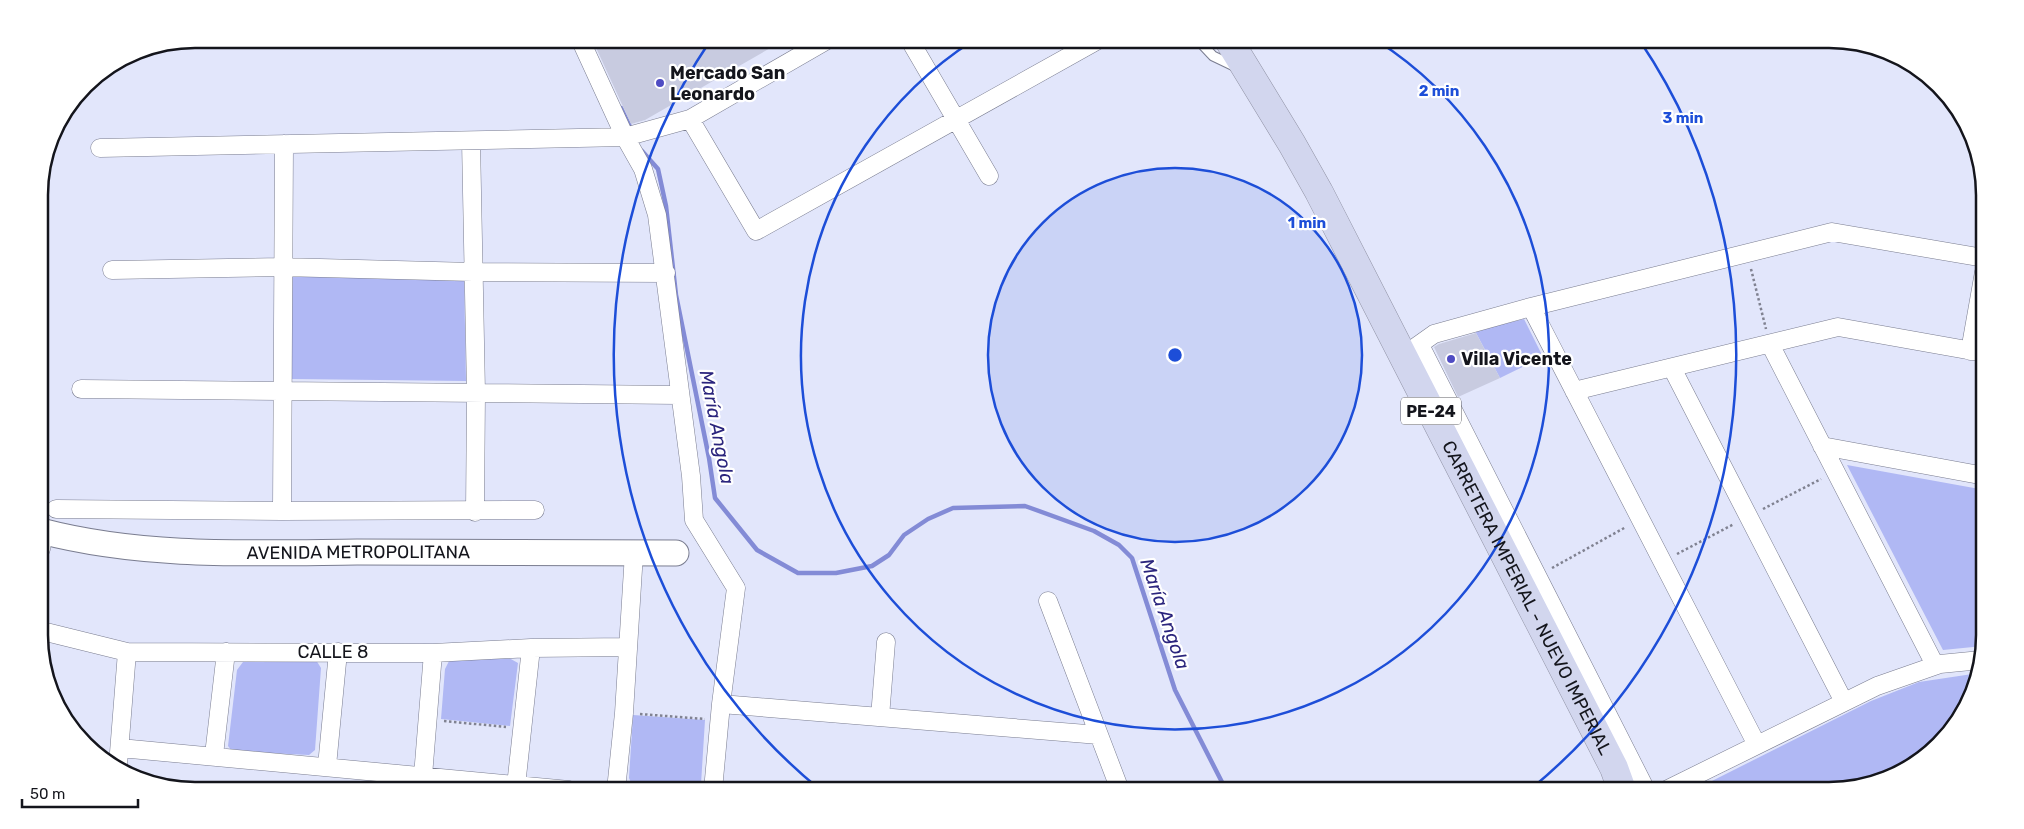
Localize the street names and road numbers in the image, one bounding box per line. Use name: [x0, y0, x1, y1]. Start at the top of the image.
road number: PE-24: [1401, 398, 1461, 424]
street label: CARRETERA IMPERIAL - NUEVO IMPERIAL: [1437, 437, 1616, 759]
street label: AVENIDA METROPOLITANA: [246, 541, 470, 564]
street label: CALLE 8: [298, 641, 368, 663]

